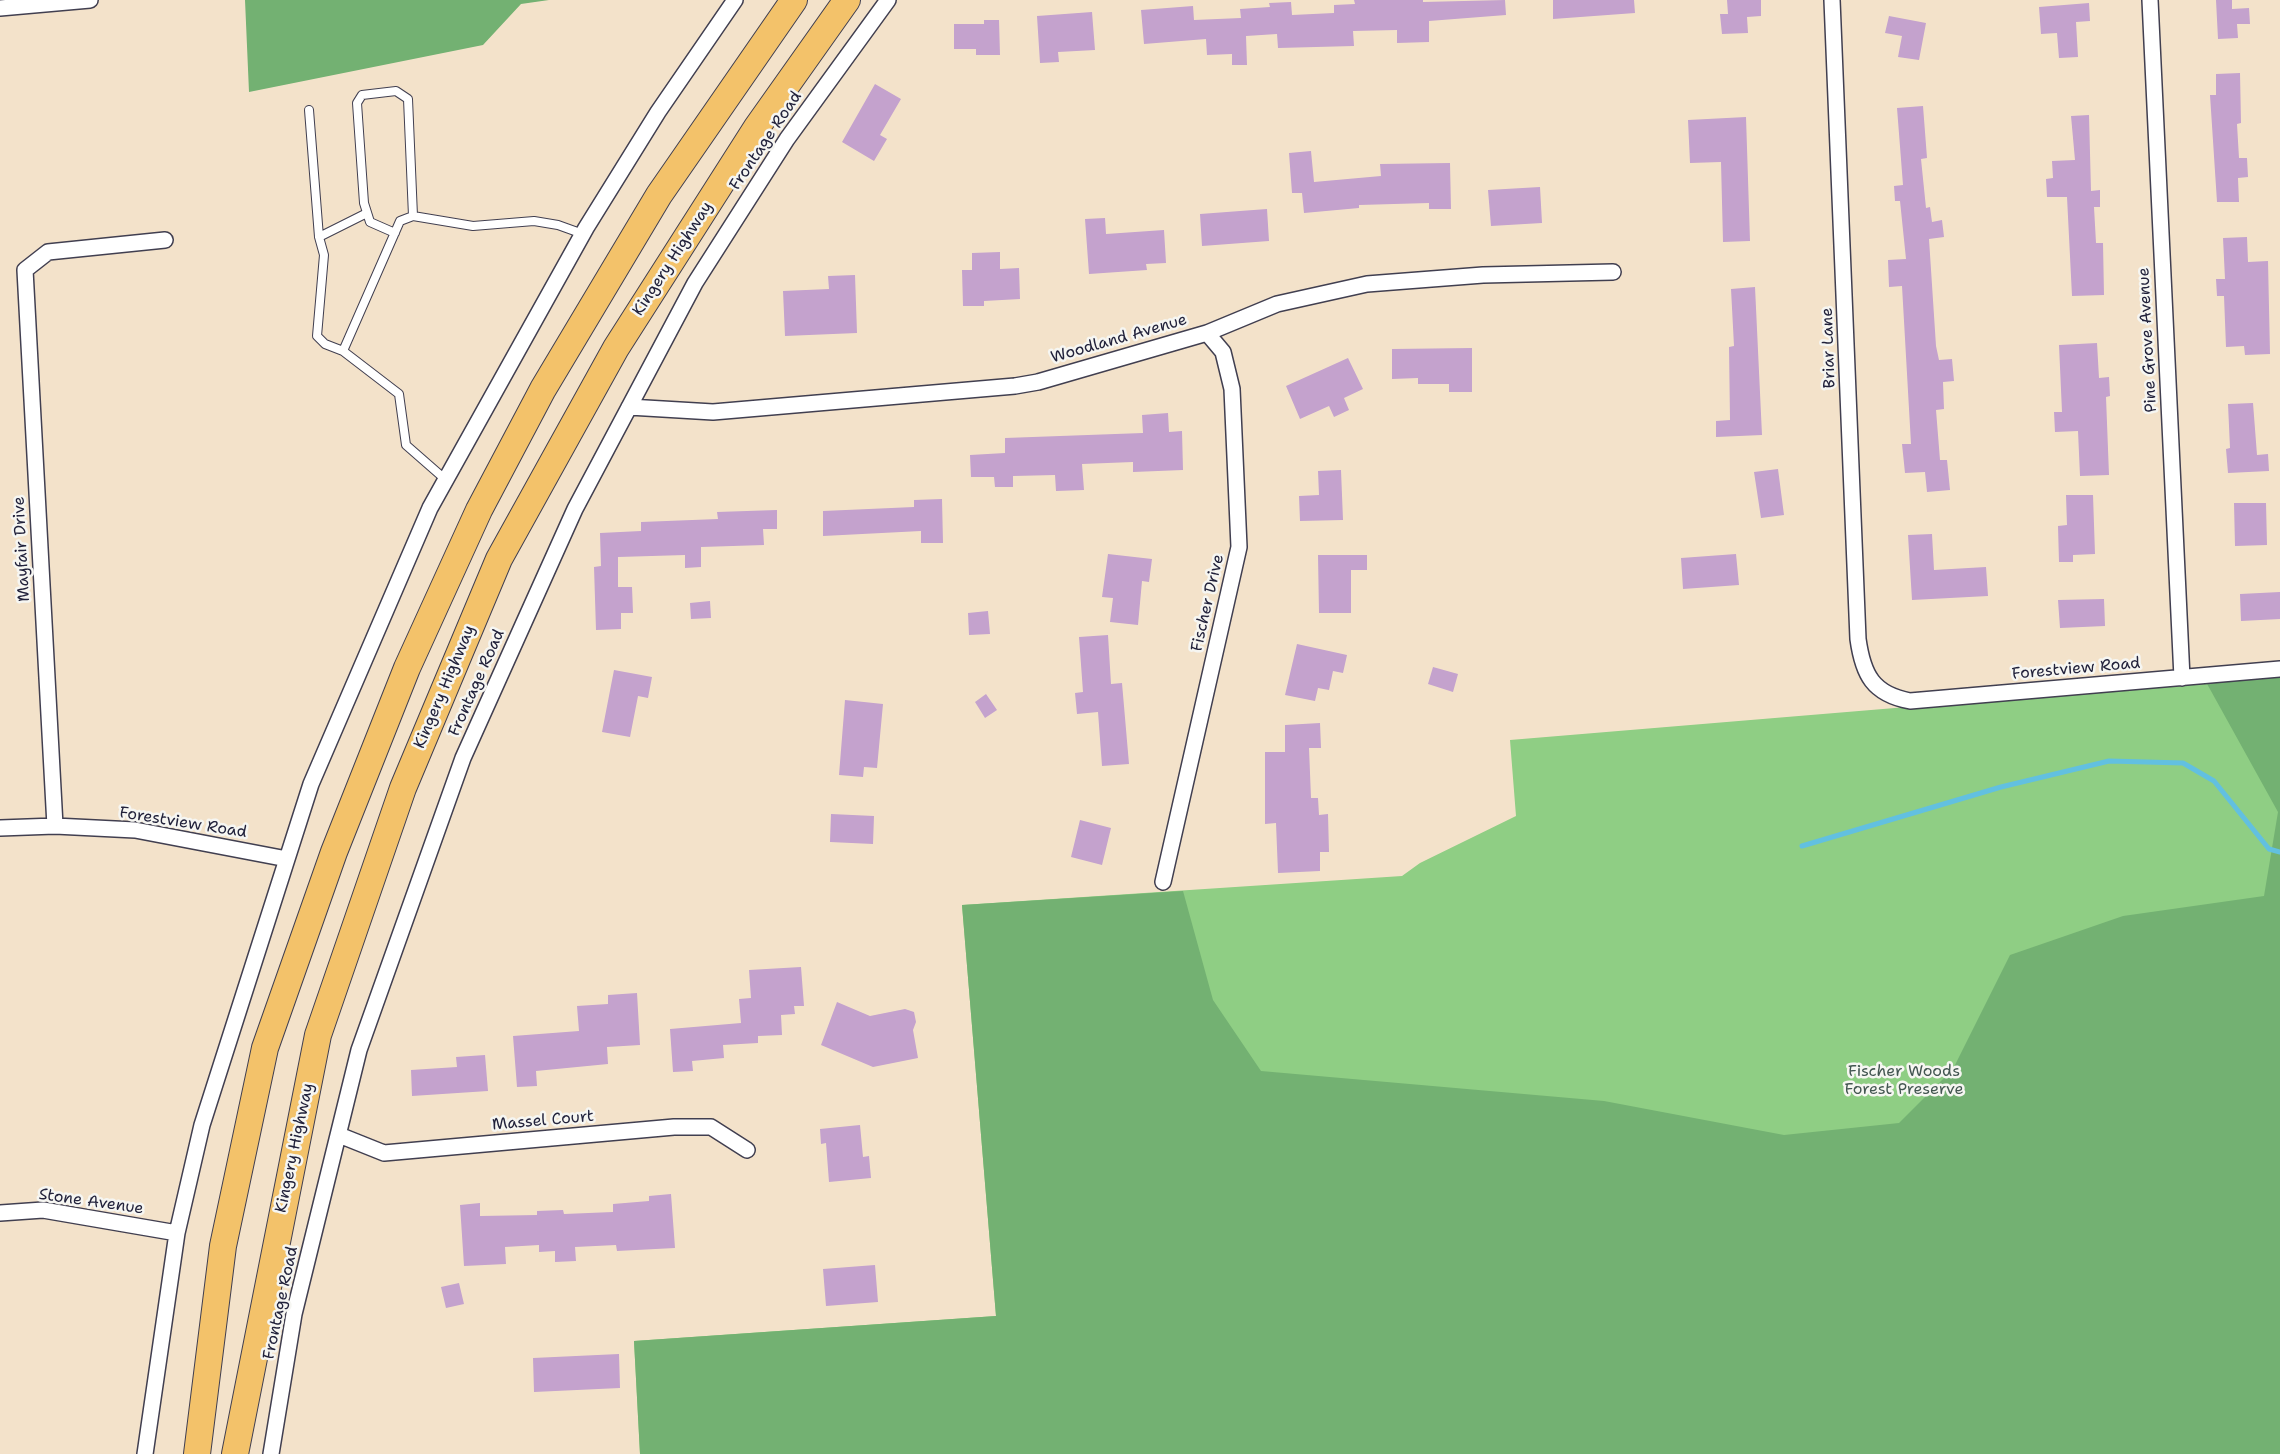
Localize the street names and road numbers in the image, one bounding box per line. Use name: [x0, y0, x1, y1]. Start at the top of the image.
street label: Frontage Road: [726, 88, 806, 194]
street label: Kingery Highway: [629, 198, 717, 320]
street label: Pine Grove Avenue: [2135, 267, 2161, 413]
street label: Briar Lane: [1818, 307, 1840, 389]
street label: Woodland Avenue: [1049, 310, 1189, 368]
street label: Mayfair Drive: [10, 496, 34, 602]
street label: Fischer Drive: [1187, 552, 1229, 654]
street label: Kingery Highway: [410, 622, 480, 752]
street label: Frontage Road: [445, 627, 509, 739]
street label: Forestview Road: [2011, 654, 2141, 684]
street label: Forestview Road: [118, 803, 248, 843]
street label: Kingery Highway: [272, 1081, 318, 1215]
street label: Massel Court: [491, 1107, 595, 1135]
street label: Stone Avenue: [37, 1185, 145, 1219]
street label: Frontage Road: [260, 1245, 302, 1361]

